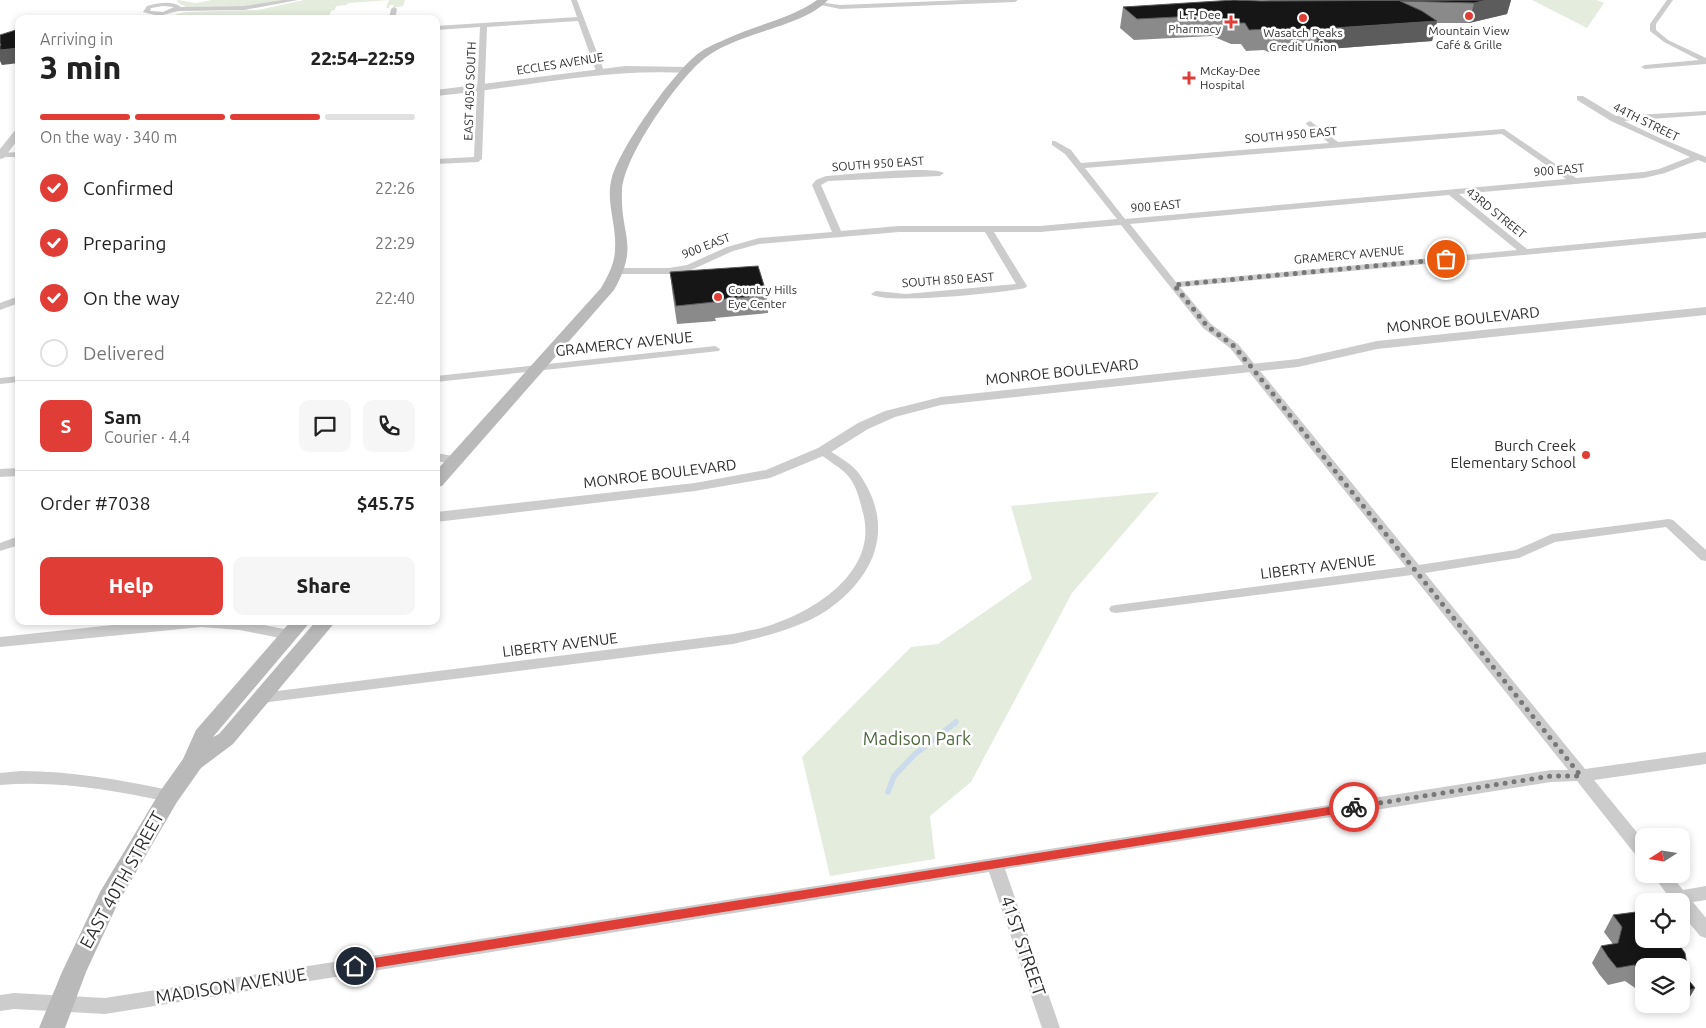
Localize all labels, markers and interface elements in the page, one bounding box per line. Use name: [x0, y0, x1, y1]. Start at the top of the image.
place label: L.T. Dee Pharmacy: [1168, 8, 1221, 35]
marker: Mountain View Café & Grille: [1463, 10, 1475, 22]
marker: Wasatch Peaks Credit Union: [1297, 12, 1309, 24]
marker: L.T. Dee Pharmacy: [1225, 16, 1237, 28]
place label: Mountain View Café & Grille: [1428, 24, 1510, 51]
place label: Wasatch Peaks Credit Union: [1263, 26, 1343, 53]
text: Arriving in: [40, 30, 113, 48]
street label: EAST 4050 SOUTH: [461, 41, 478, 141]
text: 22:54–22:59: [310, 47, 415, 69]
text: 3 min: [40, 49, 121, 85]
street label: ECCLES AVENUE: [515, 50, 605, 77]
place label: McKay-Dee Hospital: [1200, 64, 1260, 91]
marker: McKay-Dee Hospital: [1182, 71, 1196, 85]
street label: 44TH STREET: [1611, 100, 1682, 143]
street label: SOUTH 950 EAST: [1244, 124, 1338, 145]
text: On the way · 340 m: [40, 128, 177, 146]
street label: SOUTH 950 EAST: [831, 154, 925, 173]
street label: 900 EAST: [1533, 161, 1585, 178]
icon: check: [40, 174, 68, 202]
text: Confirmed: [83, 177, 174, 199]
text: 22:26: [375, 179, 415, 197]
street label: 43RD STREET: [1464, 185, 1529, 241]
street label: 900 EAST: [1130, 197, 1182, 214]
icon: check: [40, 229, 68, 257]
street label: 900 EAST: [680, 230, 732, 261]
text: Preparing: [83, 232, 167, 254]
text: 22:29: [375, 234, 415, 252]
pin: [1425, 238, 1467, 280]
street label: GRAMERCY AVENUE: [1293, 243, 1405, 266]
icon: bag: [1432, 245, 1460, 273]
street label: SOUTH 850 EAST: [901, 270, 995, 289]
place label: Country Hills Eye Center: [728, 283, 797, 310]
icon: check: [40, 284, 68, 312]
text: On the way: [83, 287, 180, 309]
text: 22:40: [375, 289, 415, 307]
marker: Country Hills Eye Center: [712, 291, 724, 303]
street label: MONROE BOULEVARD: [1385, 303, 1540, 336]
street label: GRAMERCY AVENUE: [554, 328, 693, 359]
text: Delivered: [83, 342, 165, 364]
street label: MONROE BOULEVARD: [984, 355, 1139, 388]
button: chat: [299, 400, 351, 452]
button: phone: [363, 400, 415, 452]
text: Sam: [104, 406, 142, 428]
text: S: [61, 415, 71, 437]
text: Courier · 4.4: [104, 428, 190, 446]
place label: Burch Creek Elementary School: [1450, 437, 1576, 471]
marker: Burch Creek Elementary School: [1580, 449, 1592, 461]
street label: MONROE BOULEVARD: [582, 456, 737, 491]
text: Order #7038: [40, 492, 150, 514]
text: $45.75: [357, 492, 415, 514]
street label: LIBERTY AVENUE: [1259, 551, 1377, 582]
button: Help: [40, 557, 223, 615]
button: Share: [233, 557, 415, 615]
street label: LIBERTY AVENUE: [501, 629, 619, 660]
park label: Madison Park: [863, 728, 971, 748]
courier: [1329, 782, 1379, 832]
icon: bike: [1340, 793, 1368, 821]
street label: EAST 40TH STREET: [75, 807, 167, 952]
north arrow: [1635, 828, 1690, 882]
map controls: [1635, 828, 1690, 1013]
street label: 41ST STREET: [997, 893, 1050, 998]
button: locate: [1635, 893, 1690, 948]
pin: [334, 945, 376, 987]
icon: home: [341, 952, 369, 980]
button: layers: [1635, 958, 1690, 1013]
street label: MADISON AVENUE: [154, 963, 308, 1007]

